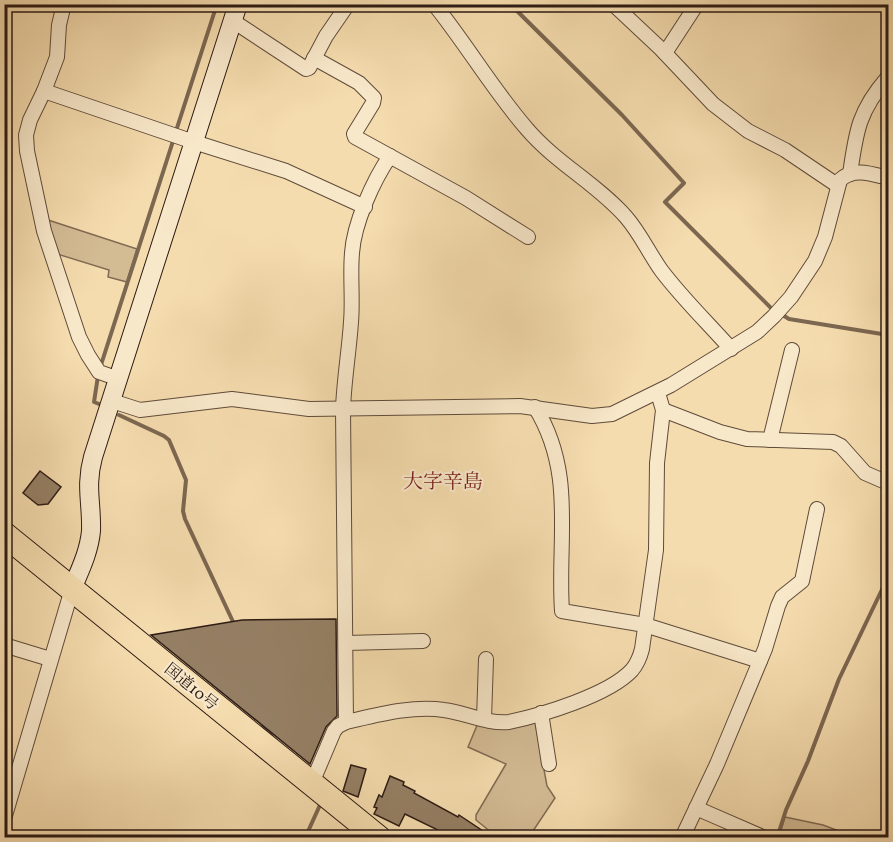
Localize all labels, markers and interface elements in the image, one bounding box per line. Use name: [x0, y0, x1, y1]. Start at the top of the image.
district label: 大字辛島: [403, 469, 483, 497]
street label: 国道10号: [159, 659, 222, 716]

